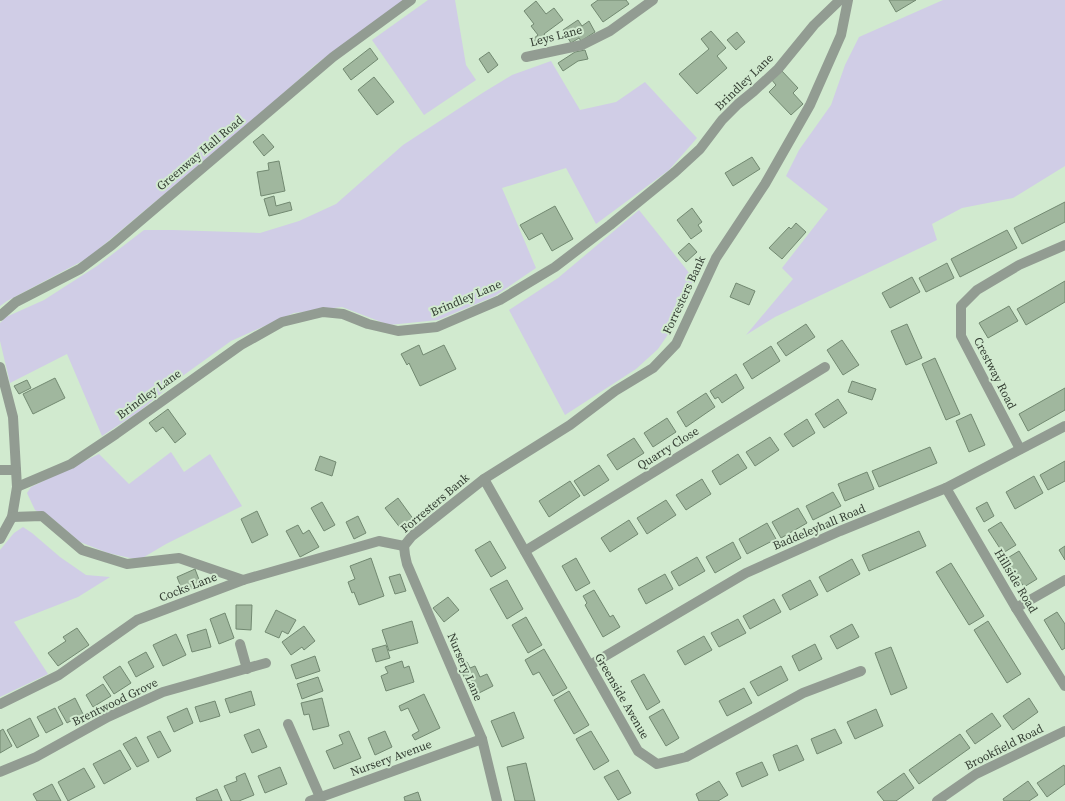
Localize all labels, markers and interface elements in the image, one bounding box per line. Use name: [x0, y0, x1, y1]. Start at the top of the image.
street label: Leys Lane: [528, 22, 584, 50]
street label: Brindley Lane: [711, 50, 777, 114]
street label: Greenway Hall Road: [153, 112, 247, 194]
street label: Forresters Bank: [659, 253, 709, 337]
street label: Brindley Lane: [428, 276, 504, 320]
street label: Crestway Road: [970, 334, 1020, 412]
street label: Brindley Lane: [114, 365, 184, 423]
street label: Quarry Close: [634, 423, 702, 473]
street label: Forresters Bank: [397, 469, 473, 536]
street label: Baddeleyhall Road: [770, 500, 868, 554]
street label: Hillside Road: [991, 546, 1041, 616]
street label: Cocks Lane: [157, 569, 219, 605]
street label: Nursery Lane: [443, 630, 487, 704]
street label: Greenside Avenue: [591, 650, 653, 742]
street label: Brentwood Grove: [70, 674, 160, 730]
street label: Brookfield Road: [962, 720, 1046, 774]
street label: Nursery Avenue: [348, 736, 434, 780]

